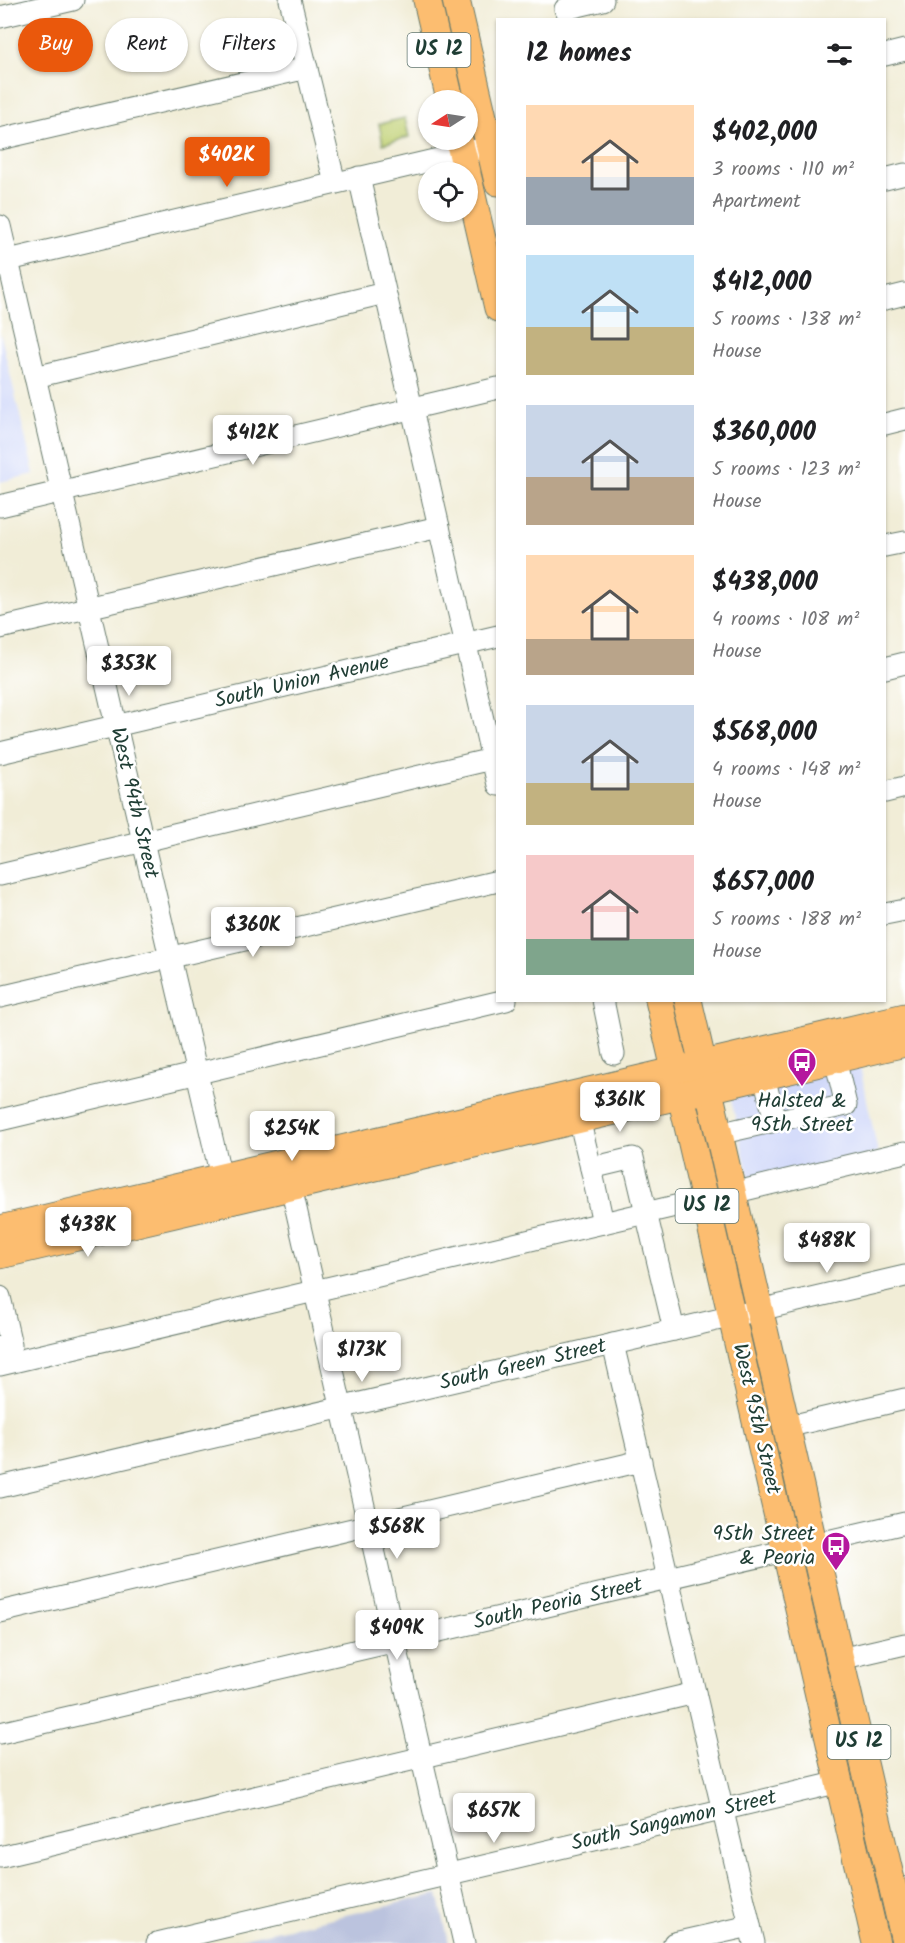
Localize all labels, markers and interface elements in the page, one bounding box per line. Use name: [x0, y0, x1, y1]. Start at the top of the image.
chip: Buy: [18, 18, 93, 72]
chip: Rent: [105, 18, 188, 72]
chip: Filters: [200, 18, 297, 72]
road number: US 12: [408, 33, 470, 67]
text: 12 homes: [526, 33, 632, 75]
icon: filters: [823, 38, 856, 71]
north arrow: [418, 90, 478, 150]
map controls: [418, 90, 478, 222]
text: $402,000: [712, 112, 817, 154]
icon: home: [574, 129, 646, 201]
pin: $402K: [185, 137, 269, 188]
text: $402K: [199, 140, 255, 172]
text: 3 rooms · 110 m²: [712, 154, 854, 186]
button: locate: [418, 162, 478, 222]
text: Apartment: [712, 186, 801, 218]
text: $412,000: [712, 262, 811, 304]
icon: home: [574, 279, 646, 351]
text: 5 rooms · 138 m²: [712, 304, 861, 336]
text: House: [712, 336, 762, 368]
text: $360,000: [712, 412, 816, 454]
pin: $412K: [211, 415, 295, 466]
text: $412K: [227, 418, 279, 450]
icon: home: [574, 429, 646, 501]
text: 5 rooms · 123 m²: [712, 454, 860, 486]
text: House: [712, 486, 762, 518]
text: $438,000: [712, 562, 818, 604]
icon: home: [574, 579, 646, 651]
text: 4 rooms · 108 m²: [712, 604, 859, 636]
text: House: [712, 636, 762, 668]
pin: $353K: [87, 646, 171, 697]
street label: South Union Avenue: [211, 646, 393, 718]
text: $353K: [101, 649, 157, 681]
text: $568,000: [712, 712, 817, 754]
street label: West 94th Street: [101, 724, 168, 883]
icon: home: [574, 729, 646, 801]
text: 4 rooms · 148 m²: [712, 754, 860, 786]
text: House: [712, 786, 762, 818]
text: $657,000: [712, 862, 814, 904]
icon: home: [574, 879, 646, 951]
text: 5 rooms · 188 m²: [712, 904, 861, 936]
pin: $360K: [211, 907, 295, 958]
text: $360K: [225, 910, 281, 942]
text: House: [712, 936, 762, 968]
bus stop icon: Halsted & 95th Street: [786, 1046, 818, 1088]
pin: $361K: [578, 1082, 662, 1133]
text: $361K: [594, 1085, 646, 1117]
place label: Halsted & 95th Street: [751, 1085, 854, 1142]
pin: $254K: [250, 1111, 334, 1162]
text: $254K: [264, 1114, 320, 1146]
road number: US 12: [676, 1189, 738, 1223]
pin: $438K: [46, 1207, 130, 1258]
text: $438K: [59, 1210, 117, 1242]
pin: $488K: [785, 1223, 869, 1274]
text: $488K: [798, 1226, 856, 1258]
street label: South Green Street: [436, 1330, 610, 1400]
pin: $173K: [320, 1332, 404, 1383]
text: $173K: [337, 1335, 387, 1367]
street label: West 95th Street: [723, 1340, 790, 1499]
pin: $568K: [355, 1509, 439, 1560]
text: $568K: [369, 1512, 425, 1544]
place label: 95th Street & Peoria: [712, 1518, 816, 1575]
bus stop icon: 95th Street & Peoria: [820, 1530, 852, 1572]
street label: South Peoria Street: [470, 1568, 647, 1639]
pin: $409K: [355, 1610, 439, 1661]
text: $409K: [369, 1613, 425, 1645]
road number: US 12: [828, 1725, 890, 1759]
street label: South Sangamon Street: [568, 1781, 781, 1861]
pin: $657K: [452, 1793, 536, 1844]
text: $657K: [467, 1796, 521, 1828]

